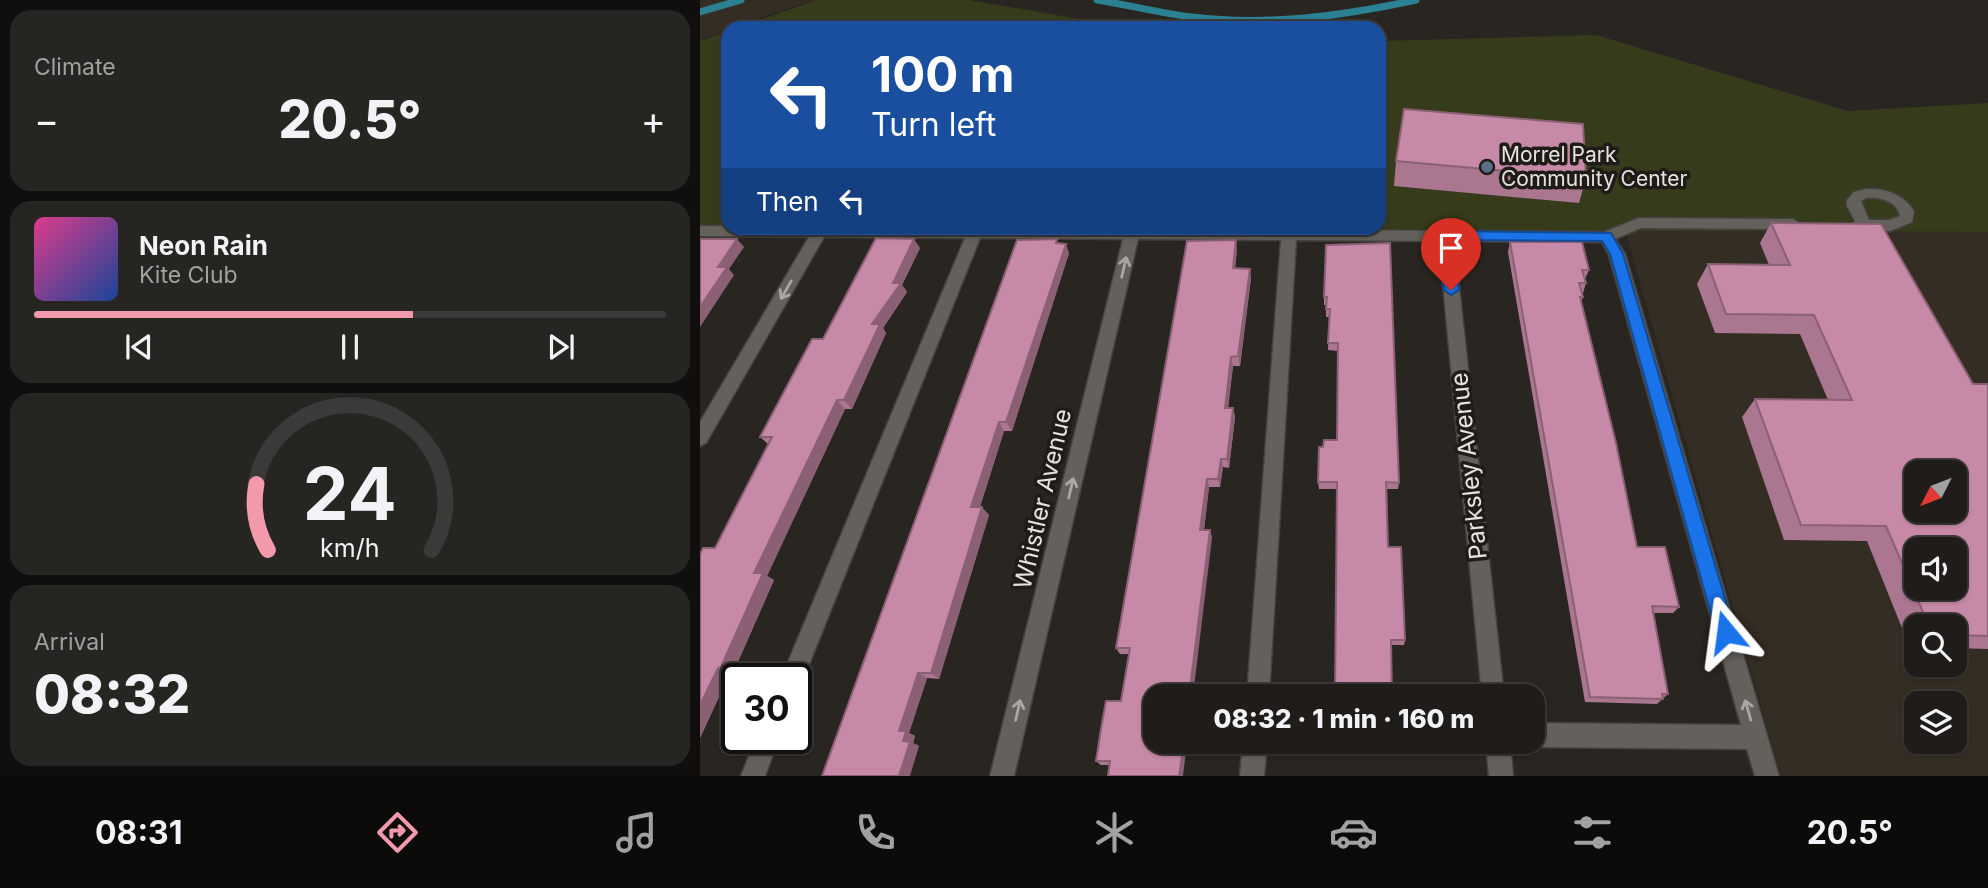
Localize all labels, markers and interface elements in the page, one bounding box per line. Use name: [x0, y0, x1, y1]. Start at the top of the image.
text: 100 m: [871, 45, 1015, 104]
icon: left: [756, 49, 847, 140]
text: Climate: [34, 53, 116, 81]
text: 20.5°: [278, 88, 422, 151]
text: −: [34, 97, 59, 143]
text: +: [641, 97, 666, 143]
text: Turn left: [871, 105, 996, 144]
place label: Morrel Park Community Center: [1501, 142, 1688, 191]
marker: Morrel Park Community Center: [1479, 159, 1495, 175]
icon: left: [833, 182, 871, 220]
text: Then: [756, 186, 819, 217]
pin: [1421, 218, 1481, 290]
icon: arrive: [1432, 229, 1470, 267]
text: Neon Rain: [139, 230, 268, 261]
one-way arrow: [1118, 256, 1131, 279]
text: Kite Club: [139, 261, 238, 289]
one-way arrow: [779, 280, 793, 300]
icon: previous: [120, 328, 158, 366]
icon: pause: [331, 328, 369, 366]
icon: next: [542, 328, 580, 366]
street label: Parksley Avenue: [1444, 371, 1493, 561]
street label: Whistler Avenue: [1008, 406, 1077, 592]
text: 24: [303, 449, 397, 538]
north arrow: [1904, 460, 1967, 523]
map controls: [1904, 460, 1967, 754]
one-way arrow: [1065, 477, 1078, 500]
text: km/h: [320, 532, 380, 562]
button: sound: [1904, 537, 1967, 600]
position arrow: [1689, 595, 1763, 669]
button: search: [1904, 614, 1967, 677]
text: Arrival: [34, 628, 105, 656]
text: 08:32: [34, 663, 190, 726]
speed limit sign: 30: [721, 663, 812, 754]
button: layers: [1904, 691, 1967, 754]
one-way arrow: [1012, 699, 1025, 722]
one-way arrow: [1741, 700, 1754, 722]
text: 08:32 · 1 min · 160 m: [1214, 703, 1474, 734]
icon: directions: [373, 808, 422, 857]
icon: music: [612, 808, 661, 857]
icon: phone: [851, 808, 900, 857]
icon: climate: [1090, 808, 1139, 857]
icon: car: [1329, 808, 1378, 857]
icon: filters: [1568, 808, 1617, 857]
text: 08:31: [95, 813, 183, 852]
text: 20.5°: [1807, 813, 1893, 852]

